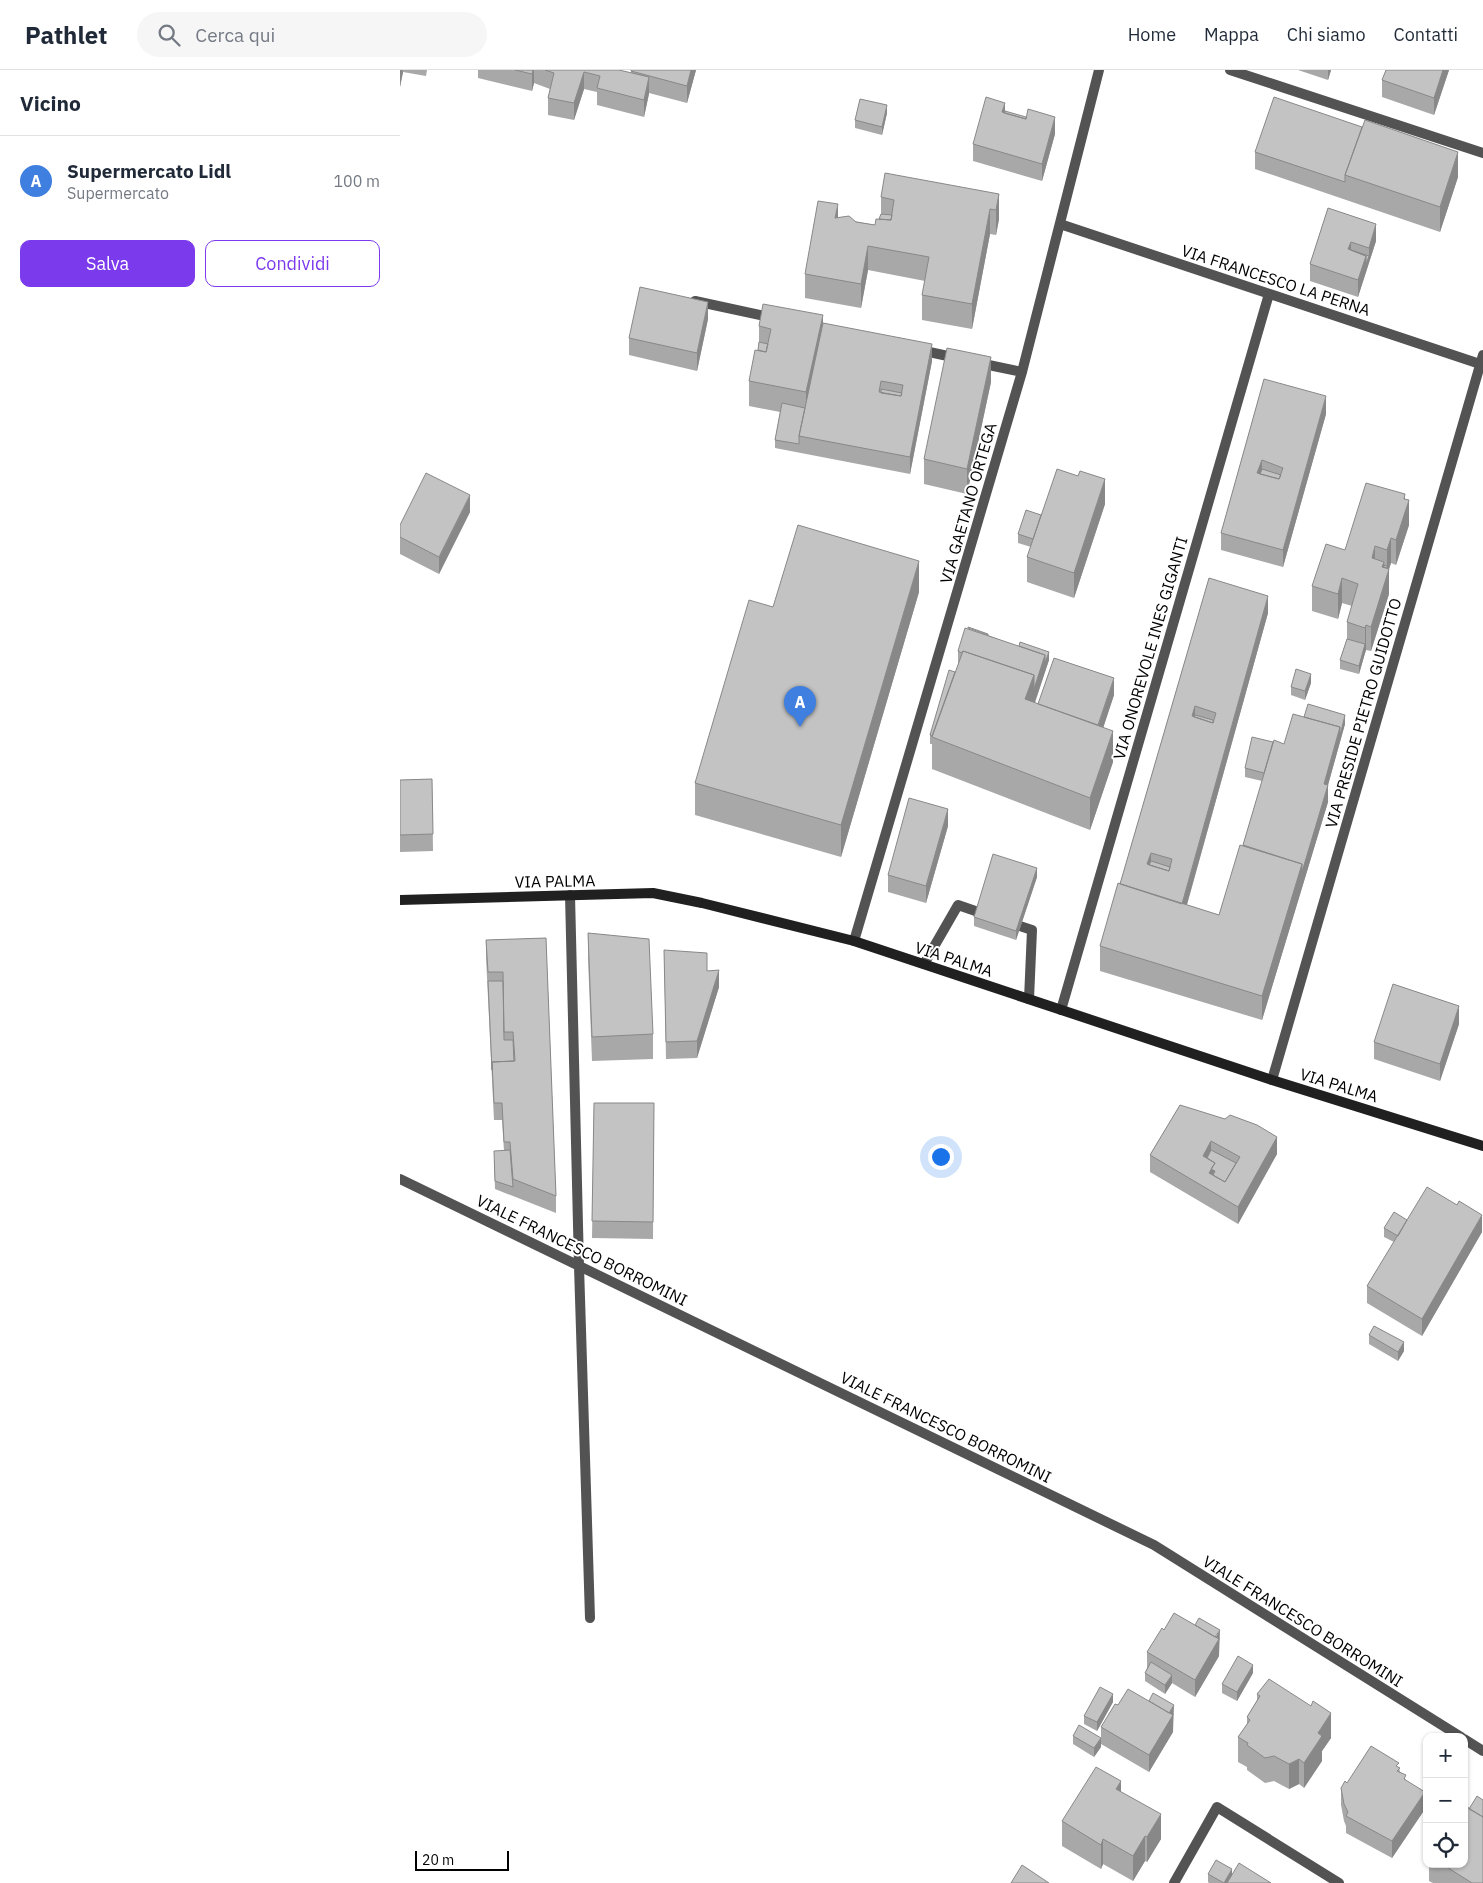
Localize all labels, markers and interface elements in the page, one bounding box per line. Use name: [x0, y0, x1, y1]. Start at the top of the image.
search box: [137, 12, 487, 57]
text: Pathlet: [25, 19, 107, 51]
icon: search: [155, 21, 183, 49]
text: Cerca qui: [195, 23, 275, 47]
text: Home: [1128, 23, 1176, 46]
text: Mappa: [1204, 23, 1259, 46]
text: Chi siamo: [1287, 23, 1366, 46]
text: Contatti: [1394, 23, 1458, 46]
text: Vicino: [20, 89, 81, 117]
text: Supermercato Lidl: [67, 159, 231, 183]
text: A: [31, 171, 41, 191]
text: 100 m: [333, 171, 380, 191]
text: Supermercato: [67, 183, 169, 203]
button: Salva: [20, 240, 195, 287]
button: Condividi: [205, 240, 380, 287]
street label: VIA FRANCESCO LA PERNA: [1179, 240, 1373, 320]
street label: VIA GAETANO ORTEGA: [935, 420, 1001, 586]
street label: VIA ONOREVOLE INES GIGANTI: [1109, 534, 1191, 762]
street label: VIA PRESIDE PIETRO GUIDOTTO: [1321, 596, 1405, 830]
pin: A: [784, 686, 816, 727]
street label: VIA PALMA: [514, 870, 596, 892]
street label: VIA PALMA: [913, 937, 995, 981]
street label: VIA PALMA: [1297, 1064, 1381, 1106]
your location: [928, 1144, 954, 1170]
street label: VIALE FRANCESCO BORROMINI: [473, 1190, 691, 1310]
street label: VIALE FRANCESCO BORROMINI: [837, 1367, 1055, 1487]
street label: VIALE FRANCESCO BORROMINI: [1199, 1551, 1407, 1691]
map controls: [1423, 1733, 1468, 1868]
button: +: [1423, 1733, 1468, 1778]
button: −: [1423, 1778, 1468, 1823]
button: locate: [1423, 1823, 1468, 1868]
scale bar: [415, 1848, 509, 1871]
text: 20 m: [422, 1851, 454, 1869]

